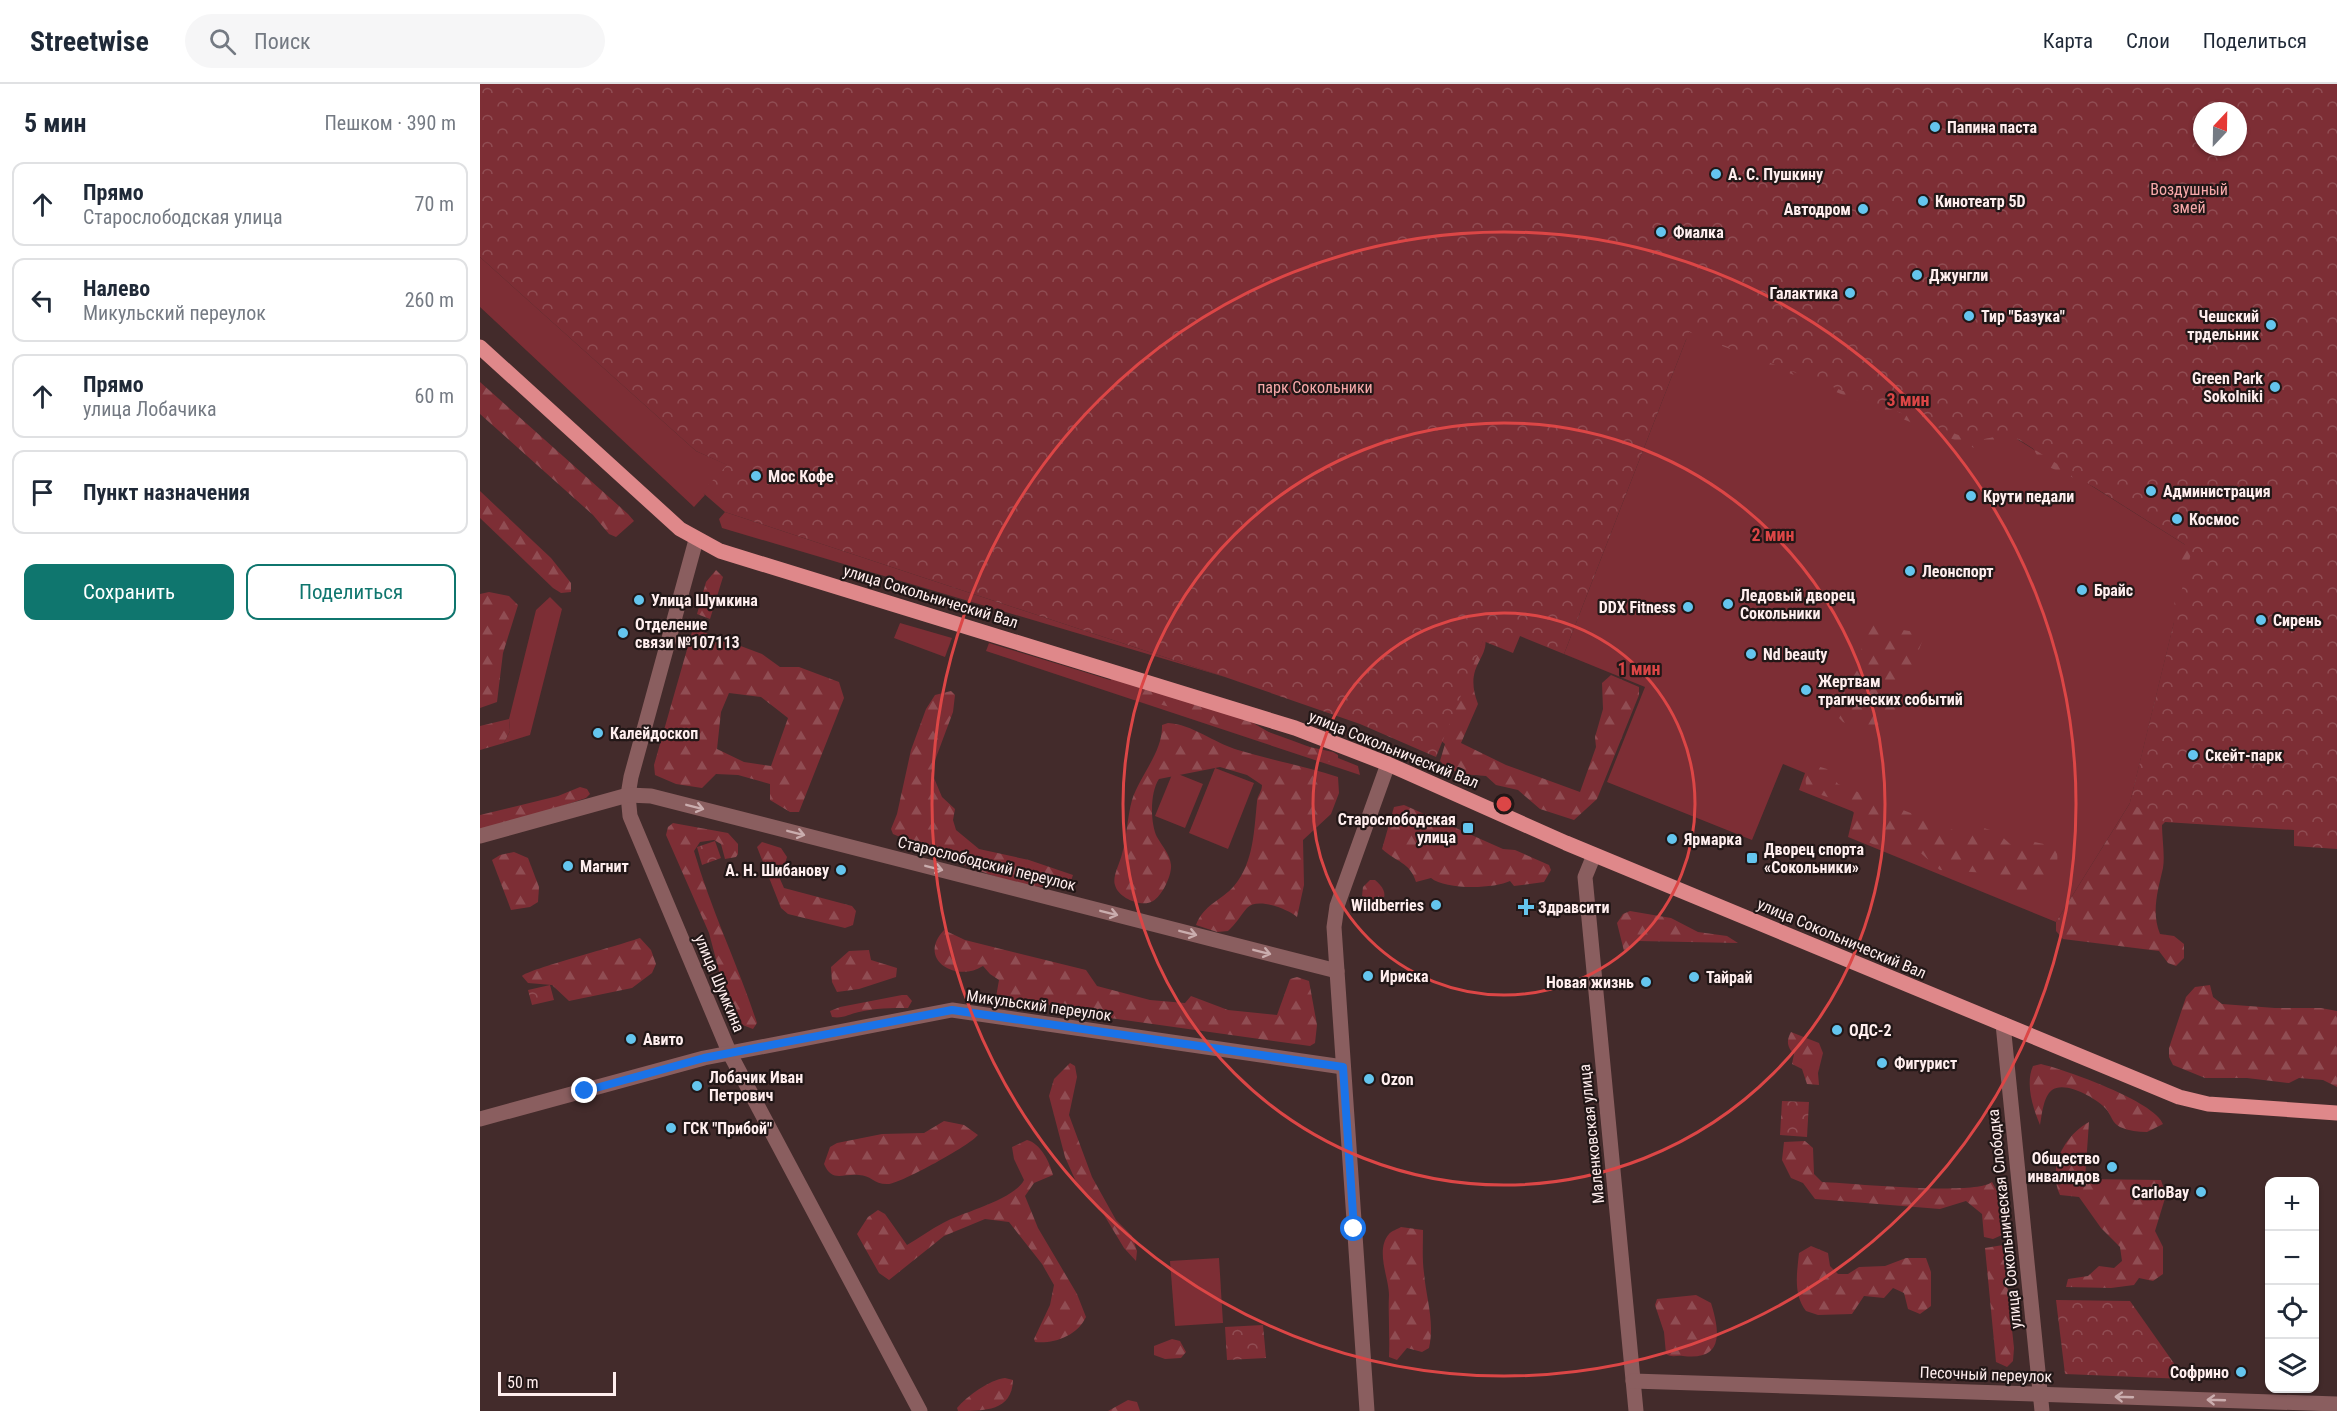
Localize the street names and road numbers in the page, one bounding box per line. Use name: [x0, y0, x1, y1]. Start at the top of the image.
street label: улица Сокольнический Вал: [841, 561, 1021, 632]
street label: улица Сокольнический Вал: [1306, 707, 1482, 792]
street label: Старослободский переулок: [896, 832, 1078, 895]
street label: улица Сокольнический Вал: [1754, 894, 1929, 983]
street label: улица Шумкина: [690, 932, 749, 1035]
street label: Микульский переулок: [965, 986, 1113, 1025]
street label: Маленковская улица: [1575, 1063, 1608, 1205]
street label: улица Сокольническая Слободка: [1984, 1108, 2025, 1330]
street label: Песочный переулок: [1919, 1363, 2053, 1386]

